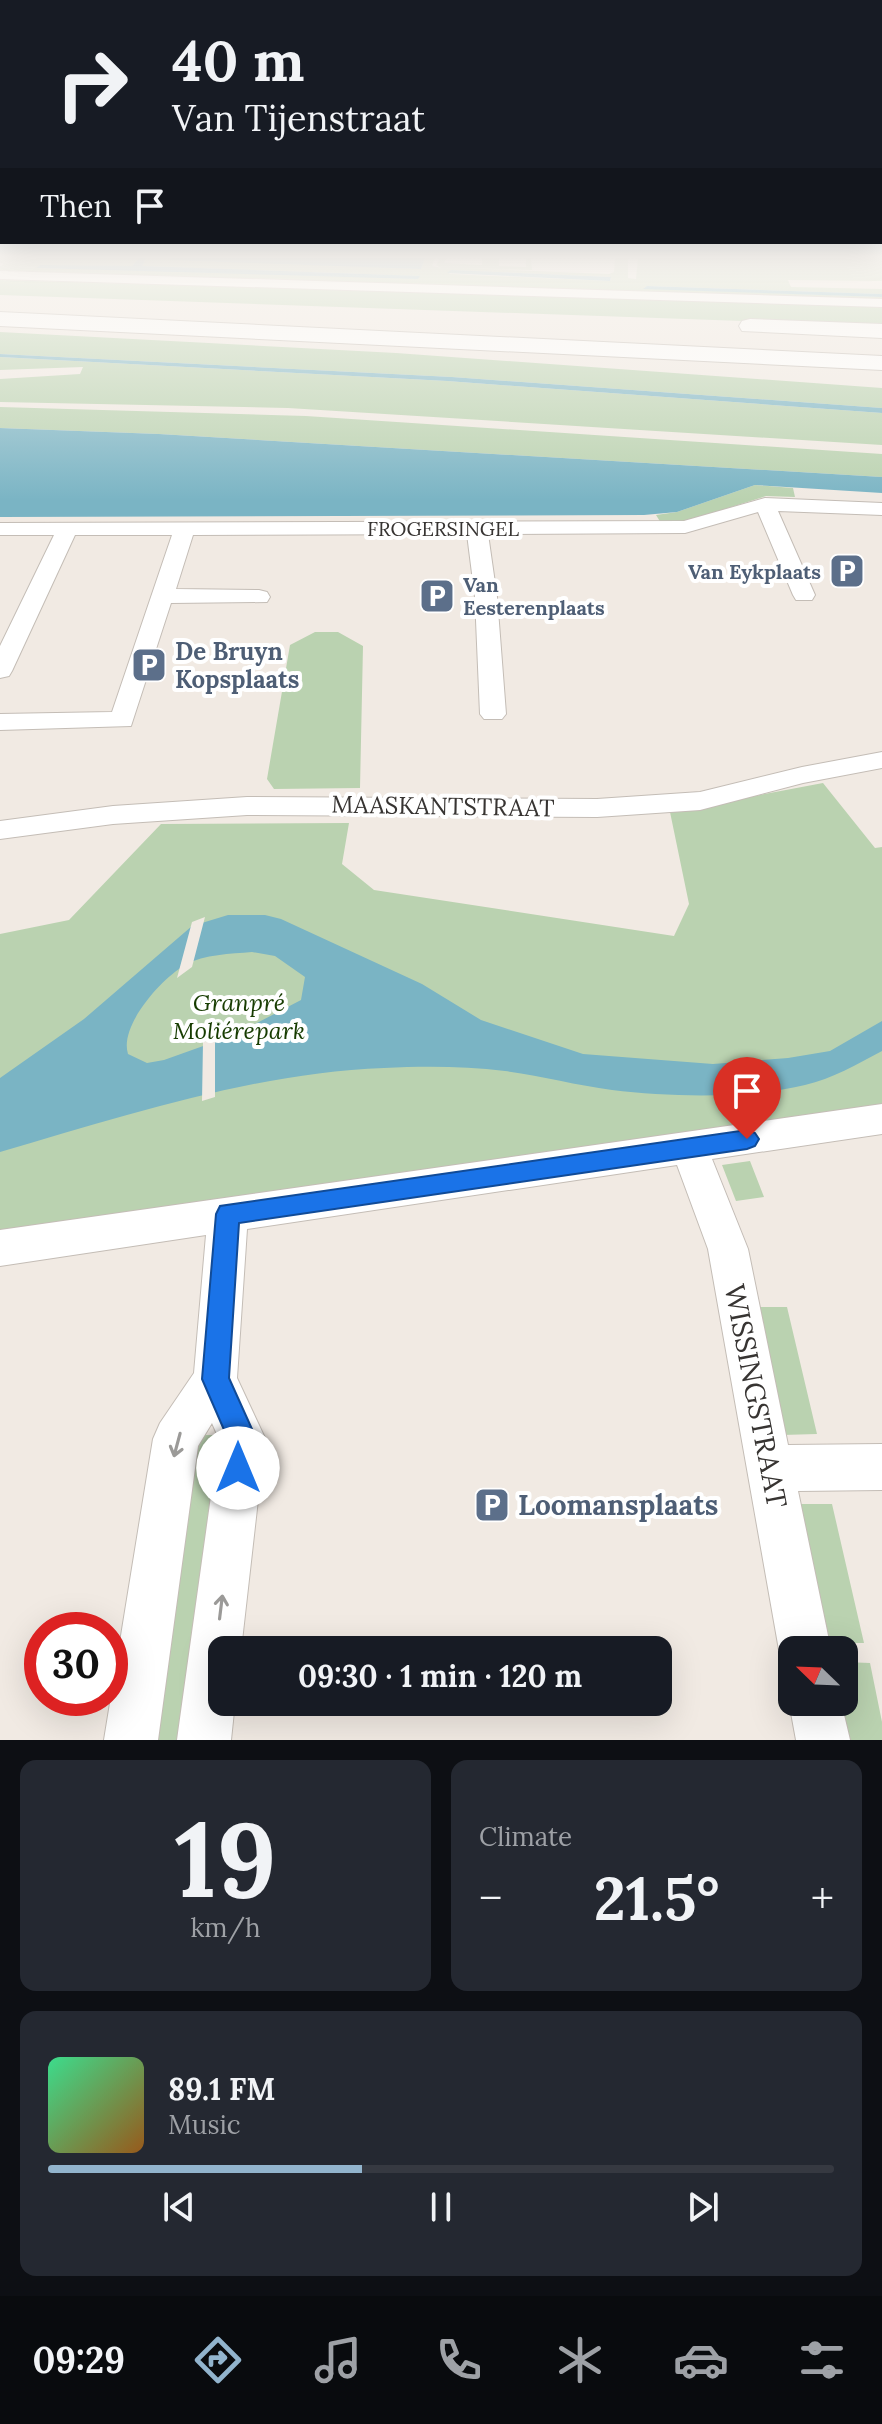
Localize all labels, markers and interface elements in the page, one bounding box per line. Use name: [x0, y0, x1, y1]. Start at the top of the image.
text: 40 m: [172, 25, 305, 96]
icon: right: [40, 32, 144, 136]
text: Van Tijenstraat: [172, 95, 425, 141]
icon: arrive: [128, 184, 172, 228]
text: Then: [40, 187, 112, 225]
street label: FROGERSINGEL: [367, 516, 519, 541]
parking icon: Van Eykplaats: [828, 552, 866, 590]
place label: Van Eykplaats: [688, 559, 821, 584]
place label: Van Eesterenplaats: [463, 572, 605, 620]
parking icon: Van Eesterenplaats: [418, 577, 456, 615]
place label: De Bruyn Kopsplaats: [175, 636, 300, 695]
parking icon: De Bruyn Kopsplaats: [130, 646, 168, 684]
street label: MAASKANTSTRAAT: [331, 789, 555, 823]
park label: Granpré Moliérepark: [173, 987, 305, 1046]
pin: [713, 1057, 781, 1139]
icon: arrive: [725, 1069, 769, 1113]
street label: WISSINGSTRAAT: [717, 1281, 795, 1511]
position arrow: [196, 1426, 280, 1510]
one-way arrow: [168, 1432, 183, 1458]
parking icon: Loomansplaats: [473, 1486, 511, 1524]
place label: Loomansplaats: [518, 1487, 718, 1523]
one-way arrow: [213, 1594, 228, 1621]
speed limit sign: 30: [24, 1612, 128, 1716]
north arrow: [778, 1636, 858, 1716]
map controls: [778, 1636, 858, 1716]
text: 09:30 · 1 min · 120 m: [298, 1657, 582, 1695]
text: 19: [174, 1792, 277, 1925]
text: Climate: [479, 1820, 572, 1853]
text: 21.5°: [594, 1860, 719, 1936]
text: −: [479, 1870, 502, 1926]
text: +: [811, 1870, 834, 1926]
text: km/h: [190, 1911, 261, 1944]
text: 89.1 FM: [168, 2070, 275, 2108]
text: Music: [168, 2108, 241, 2141]
icon: previous: [157, 2185, 201, 2229]
icon: pause: [419, 2185, 463, 2229]
icon: next: [681, 2185, 725, 2229]
icon: directions: [190, 2332, 246, 2388]
icon: music: [310, 2332, 366, 2388]
icon: phone: [431, 2332, 487, 2388]
icon: climate: [552, 2332, 608, 2388]
icon: car: [673, 2332, 729, 2388]
icon: filters: [794, 2332, 850, 2388]
text: 09:29: [32, 2337, 125, 2383]

